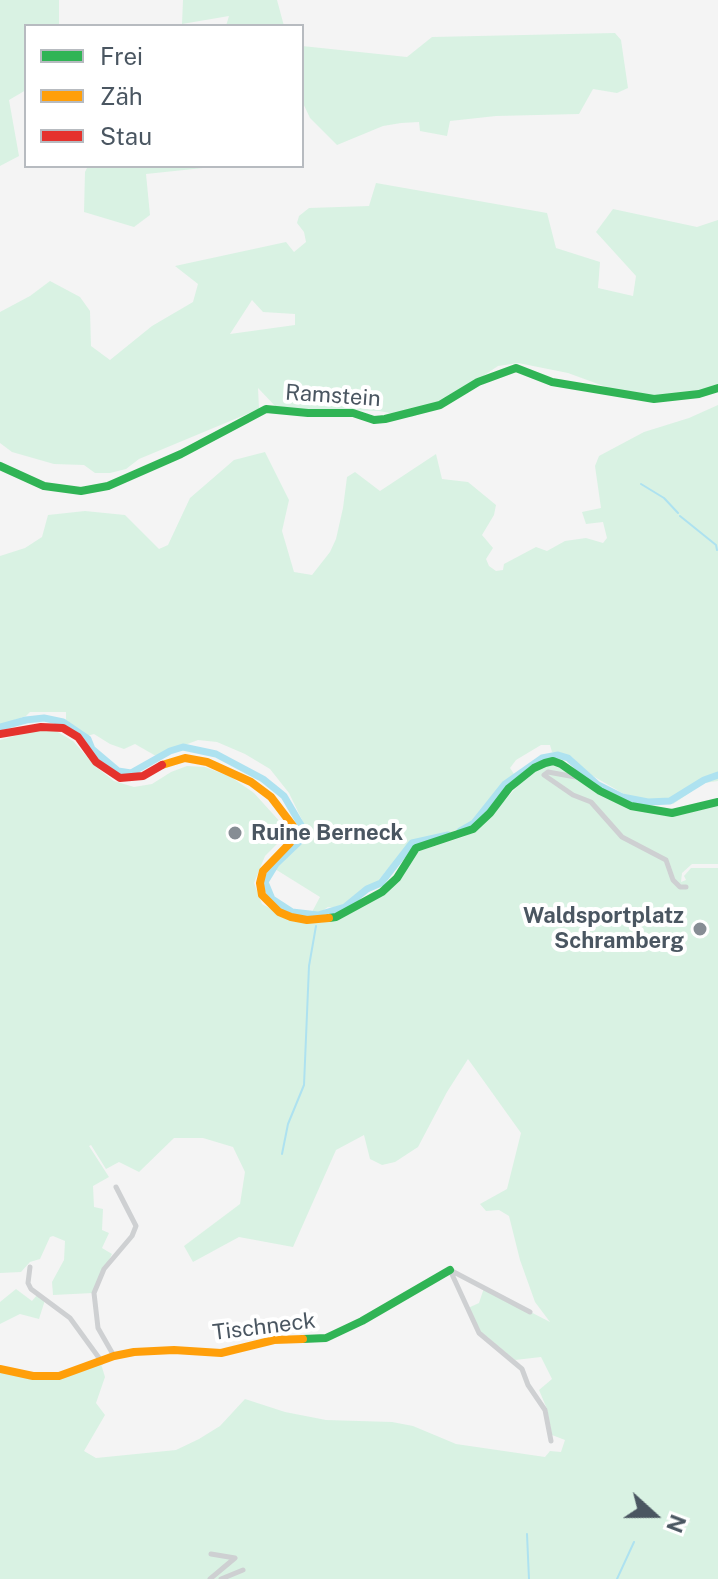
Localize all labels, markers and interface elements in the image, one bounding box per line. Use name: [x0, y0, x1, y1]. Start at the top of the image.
legend: [24, 24, 304, 168]
text: Frei: [100, 42, 143, 70]
text: Zäh: [100, 82, 143, 110]
text: Stau: [100, 122, 152, 150]
street label: Ramstein: [284, 379, 382, 413]
place label: Ruine Berneck: [251, 820, 403, 846]
marker: Ruine Berneck: [226, 824, 244, 842]
place label: Waldsportplatz Schramberg: [523, 903, 684, 954]
marker: Waldsportplatz Schramberg: [691, 920, 709, 938]
street label: Tischneck: [211, 1308, 317, 1346]
north arrow: [614, 1475, 694, 1555]
text: N: [661, 1511, 692, 1536]

